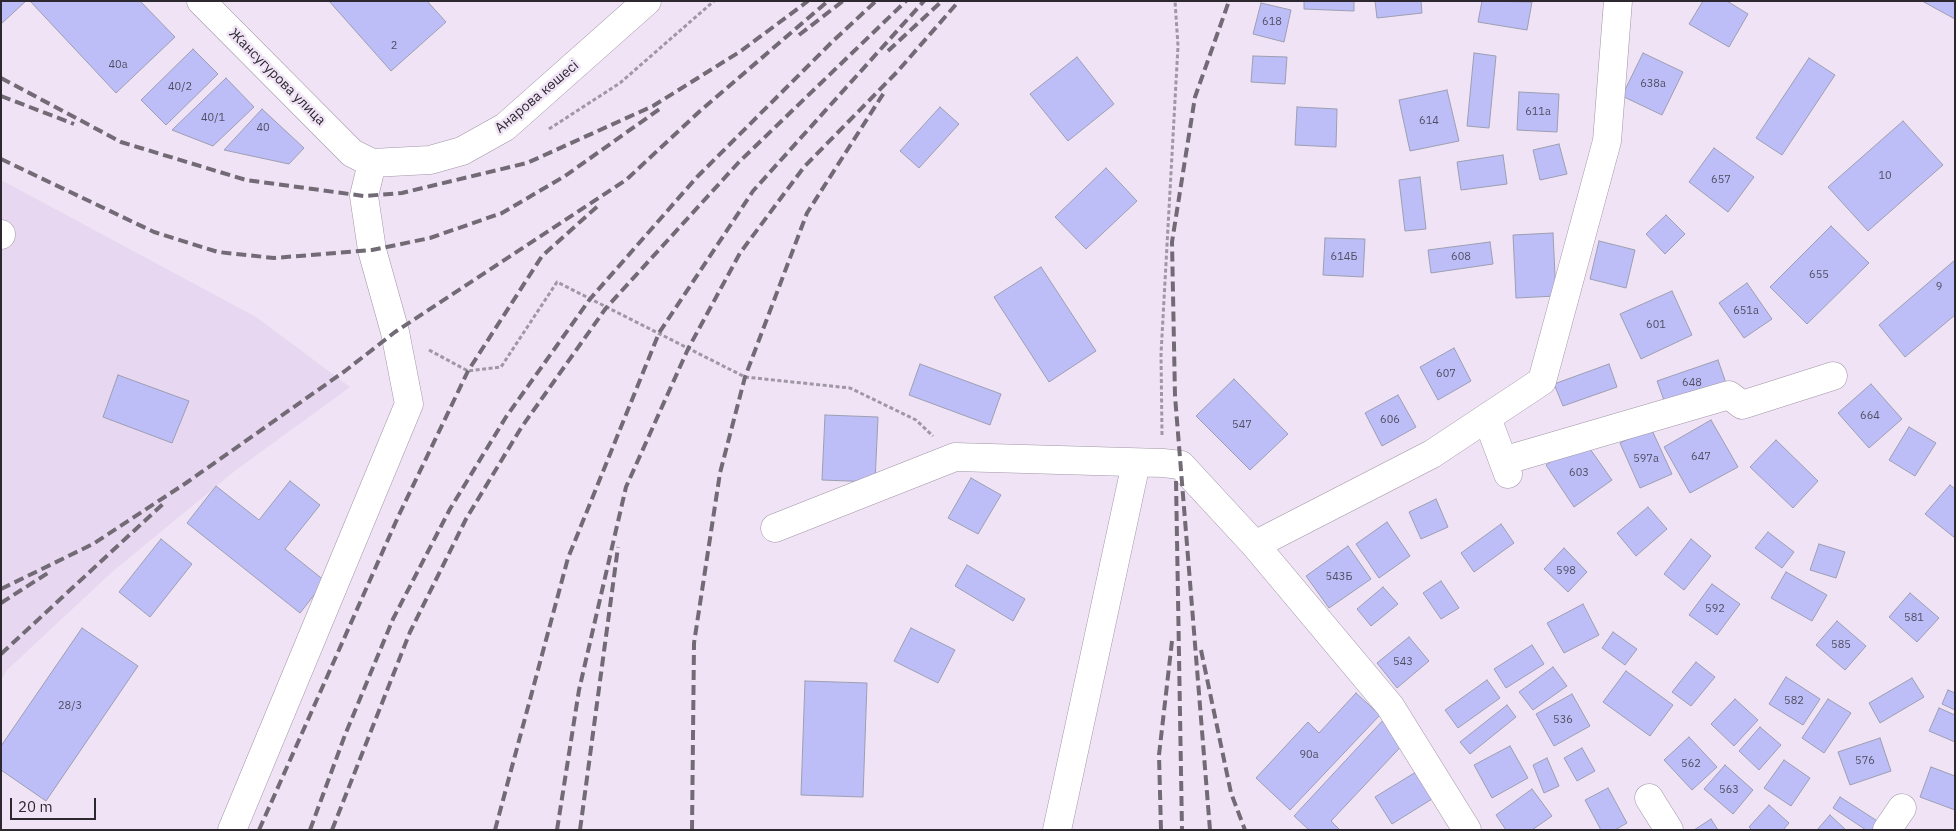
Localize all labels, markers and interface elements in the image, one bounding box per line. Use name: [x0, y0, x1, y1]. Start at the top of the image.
house number: 618: [1262, 15, 1282, 29]
street label: Жансугурова улица: [225, 25, 329, 129]
house number: 2: [391, 39, 397, 53]
street label: Анарова көшесі: [492, 57, 582, 137]
house number: 40а: [108, 58, 128, 72]
house number: 638а: [1640, 77, 1666, 91]
house number: 40/2: [168, 80, 192, 94]
house number: 611а: [1525, 105, 1551, 119]
house number: 40/1: [201, 111, 225, 125]
house number: 614: [1419, 114, 1439, 128]
house number: 40: [256, 121, 270, 135]
house number: 10: [1878, 169, 1892, 183]
house number: 657: [1711, 173, 1731, 187]
house number: 614Б: [1331, 250, 1357, 264]
house number: 608: [1451, 250, 1471, 264]
house number: 655: [1809, 268, 1829, 282]
house number: 9: [1936, 280, 1942, 294]
house number: 651а: [1733, 304, 1759, 318]
house number: 601: [1646, 318, 1666, 332]
house number: 607: [1436, 367, 1456, 381]
house number: 648: [1682, 376, 1702, 390]
house number: 664: [1860, 409, 1880, 423]
house number: 606: [1380, 413, 1400, 427]
house number: 547: [1232, 418, 1252, 432]
house number: 647: [1691, 450, 1711, 464]
house number: 597а: [1633, 452, 1659, 466]
house number: 603: [1569, 466, 1589, 480]
house number: 598: [1556, 564, 1576, 578]
house number: 543Б: [1326, 570, 1352, 584]
house number: 592: [1705, 602, 1725, 616]
house number: 581: [1904, 611, 1924, 625]
house number: 585: [1831, 638, 1851, 652]
house number: 543: [1393, 655, 1413, 669]
house number: 582: [1784, 694, 1804, 708]
house number: 28/3: [58, 699, 82, 713]
house number: 536: [1553, 713, 1573, 727]
house number: 90а: [1299, 748, 1319, 762]
house number: 576: [1855, 754, 1875, 768]
house number: 562: [1681, 757, 1701, 771]
house number: 563: [1719, 783, 1739, 797]
scale bar: [12, 788, 99, 820]
text: 20 m: [18, 797, 53, 816]

